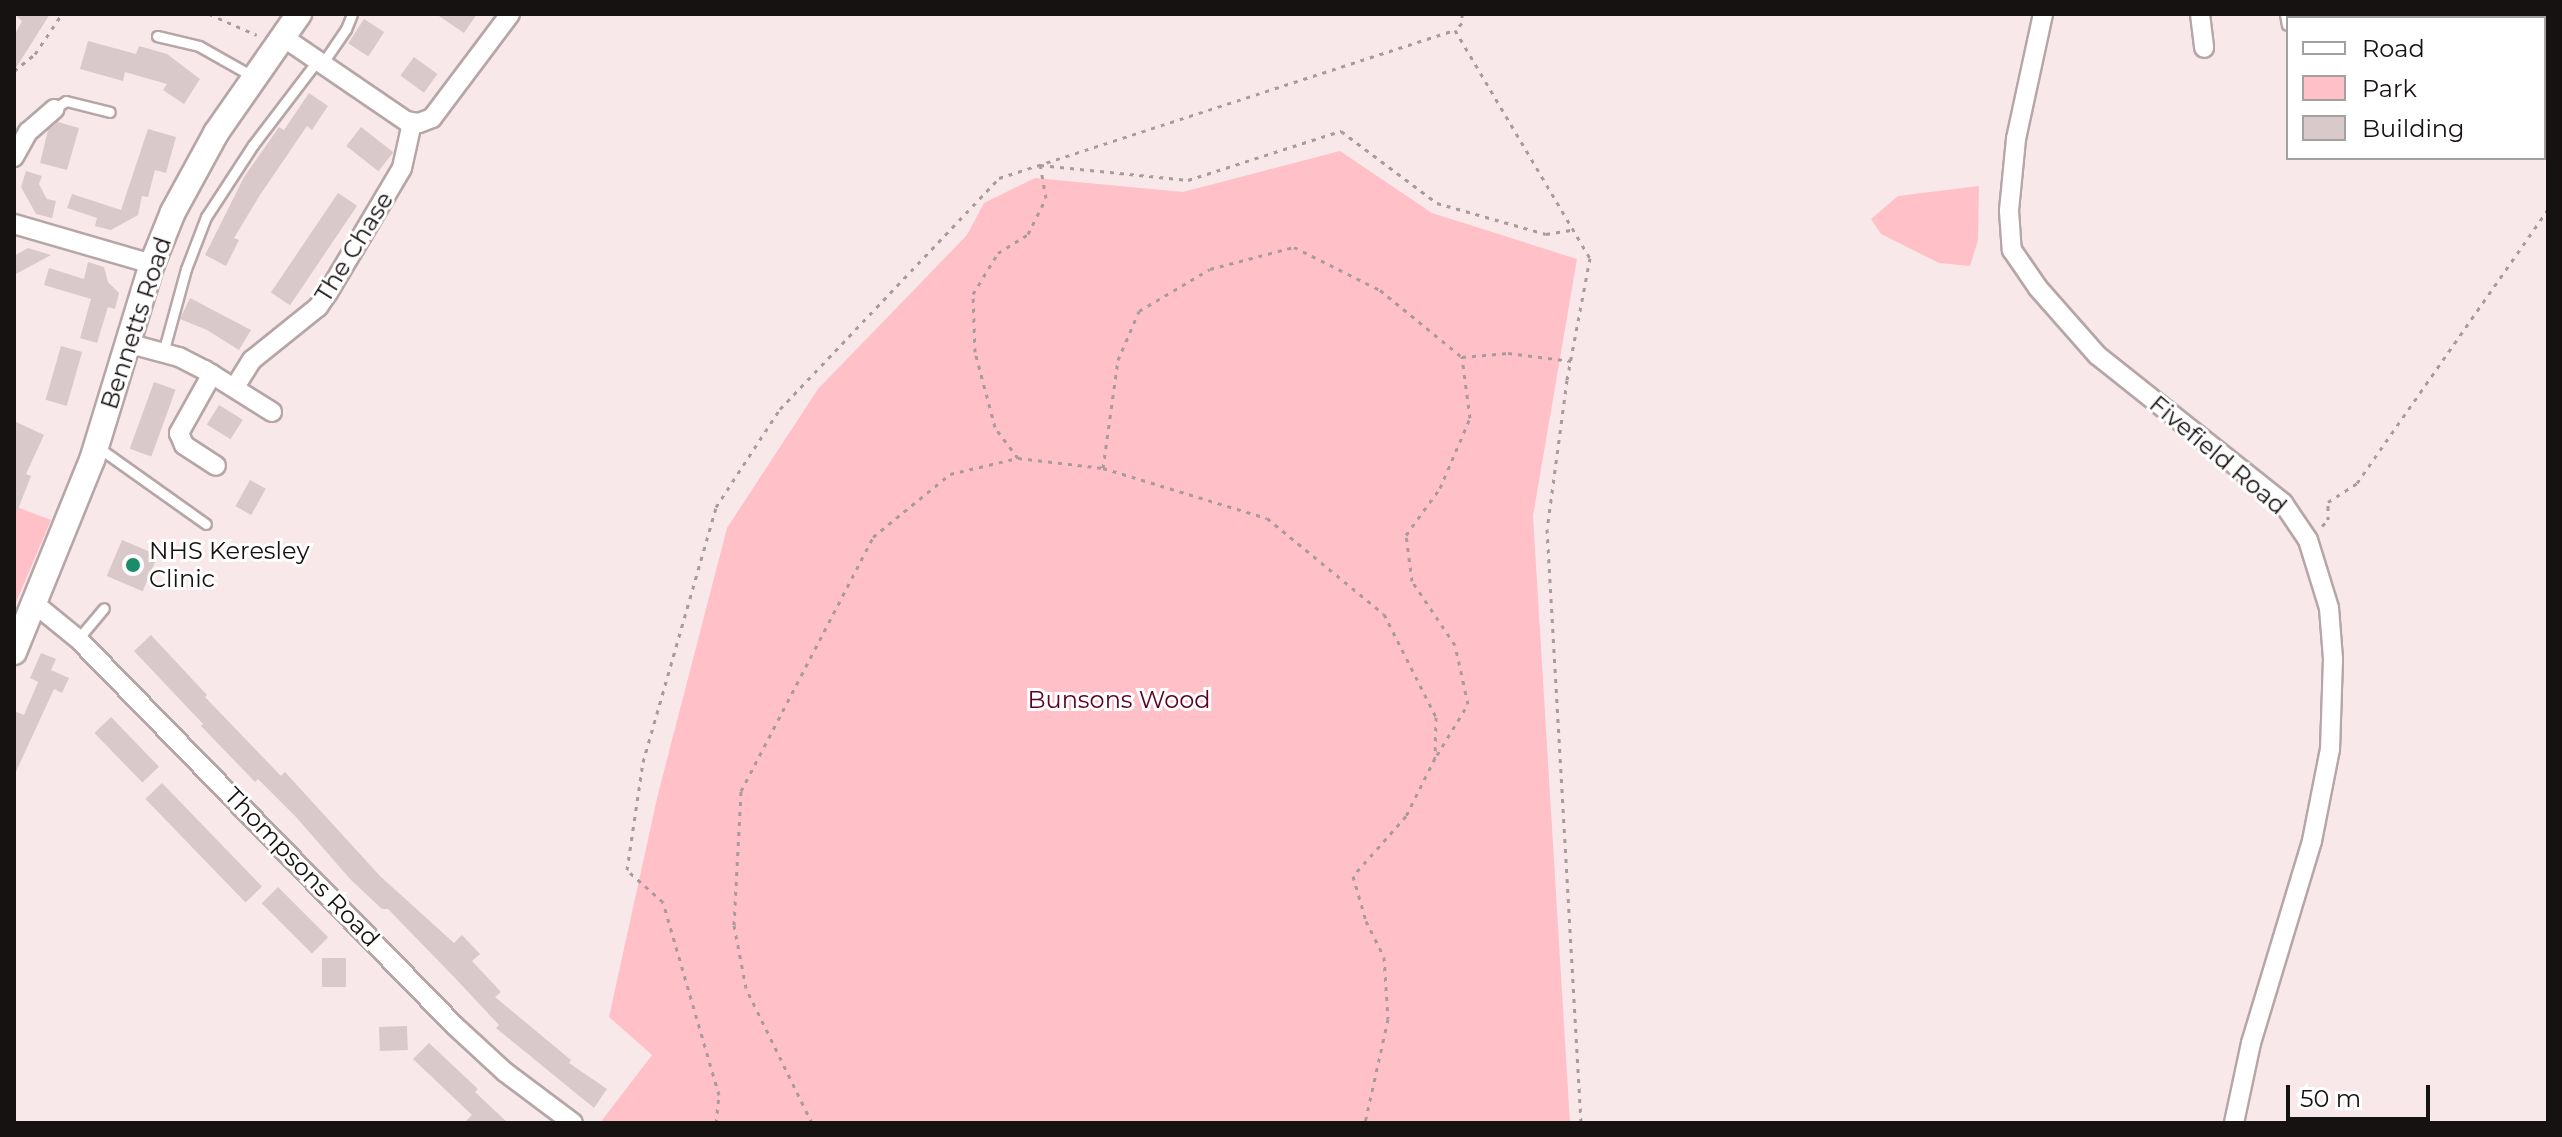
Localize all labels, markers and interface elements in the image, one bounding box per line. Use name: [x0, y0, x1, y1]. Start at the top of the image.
legend: [2286, 16, 2546, 160]
text: Road: [2362, 34, 2425, 63]
text: Park: [2362, 74, 2417, 103]
text: Building: [2362, 114, 2465, 143]
street label: The Chase: [309, 187, 399, 307]
street label: Bennetts Road: [95, 233, 177, 413]
street label: Fivefield Road: [2144, 389, 2292, 521]
place label: NHS Keresley Clinic: [149, 537, 309, 593]
marker: NHS Keresley Clinic: [124, 556, 142, 574]
park label: Bunsons Wood: [1027, 686, 1211, 714]
street label: Thompsons Road: [219, 781, 385, 953]
scale bar: [2290, 1069, 2434, 1119]
text: 50 m: [2300, 1084, 2361, 1113]

